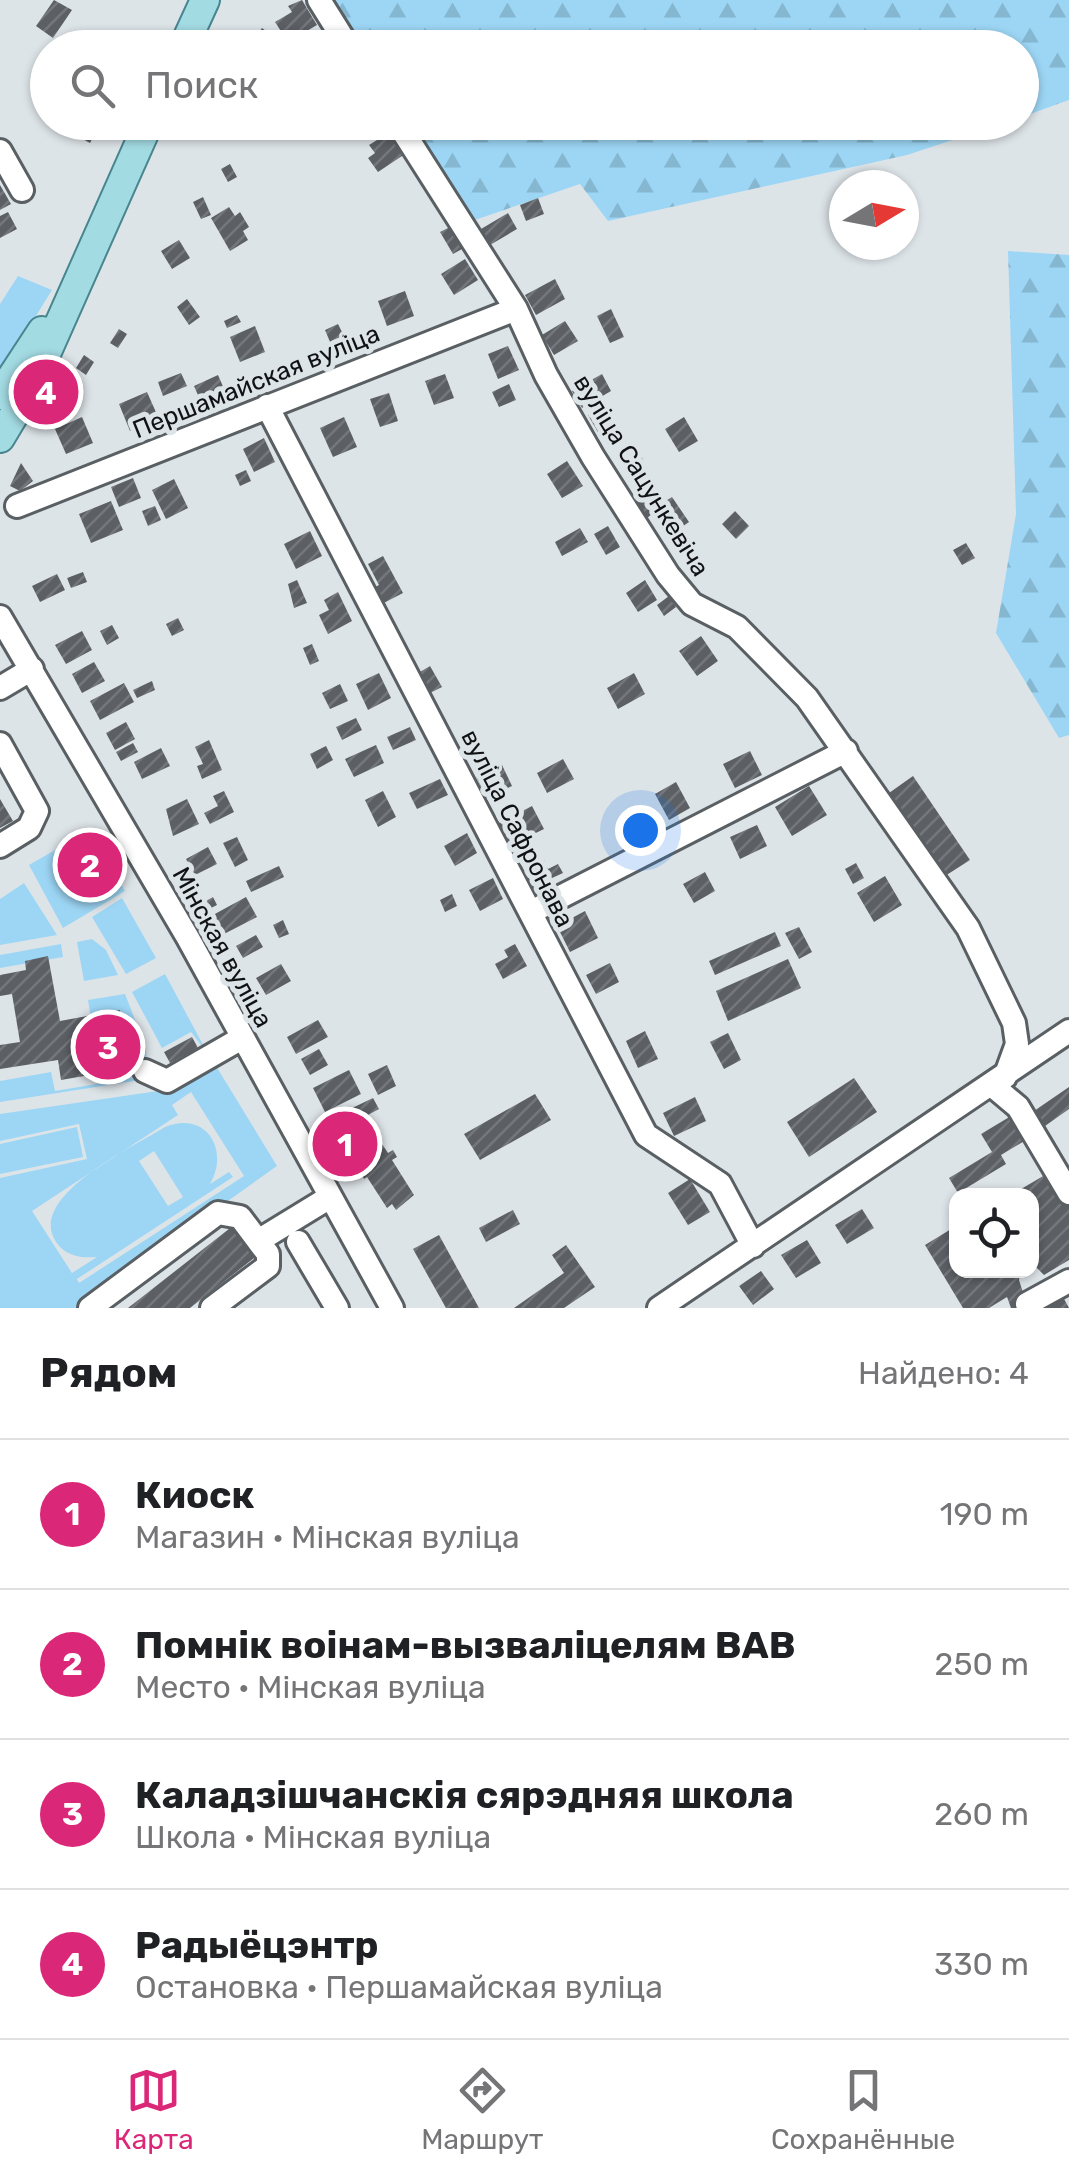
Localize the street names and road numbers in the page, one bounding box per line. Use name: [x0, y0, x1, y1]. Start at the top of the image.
street label: Першамайская вуліца: [128, 319, 384, 444]
street label: вуліца Сацункевіча: [568, 369, 715, 581]
street label: вуліца Сафронава: [455, 725, 580, 932]
street label: Мінская вуліца: [167, 862, 279, 1032]

